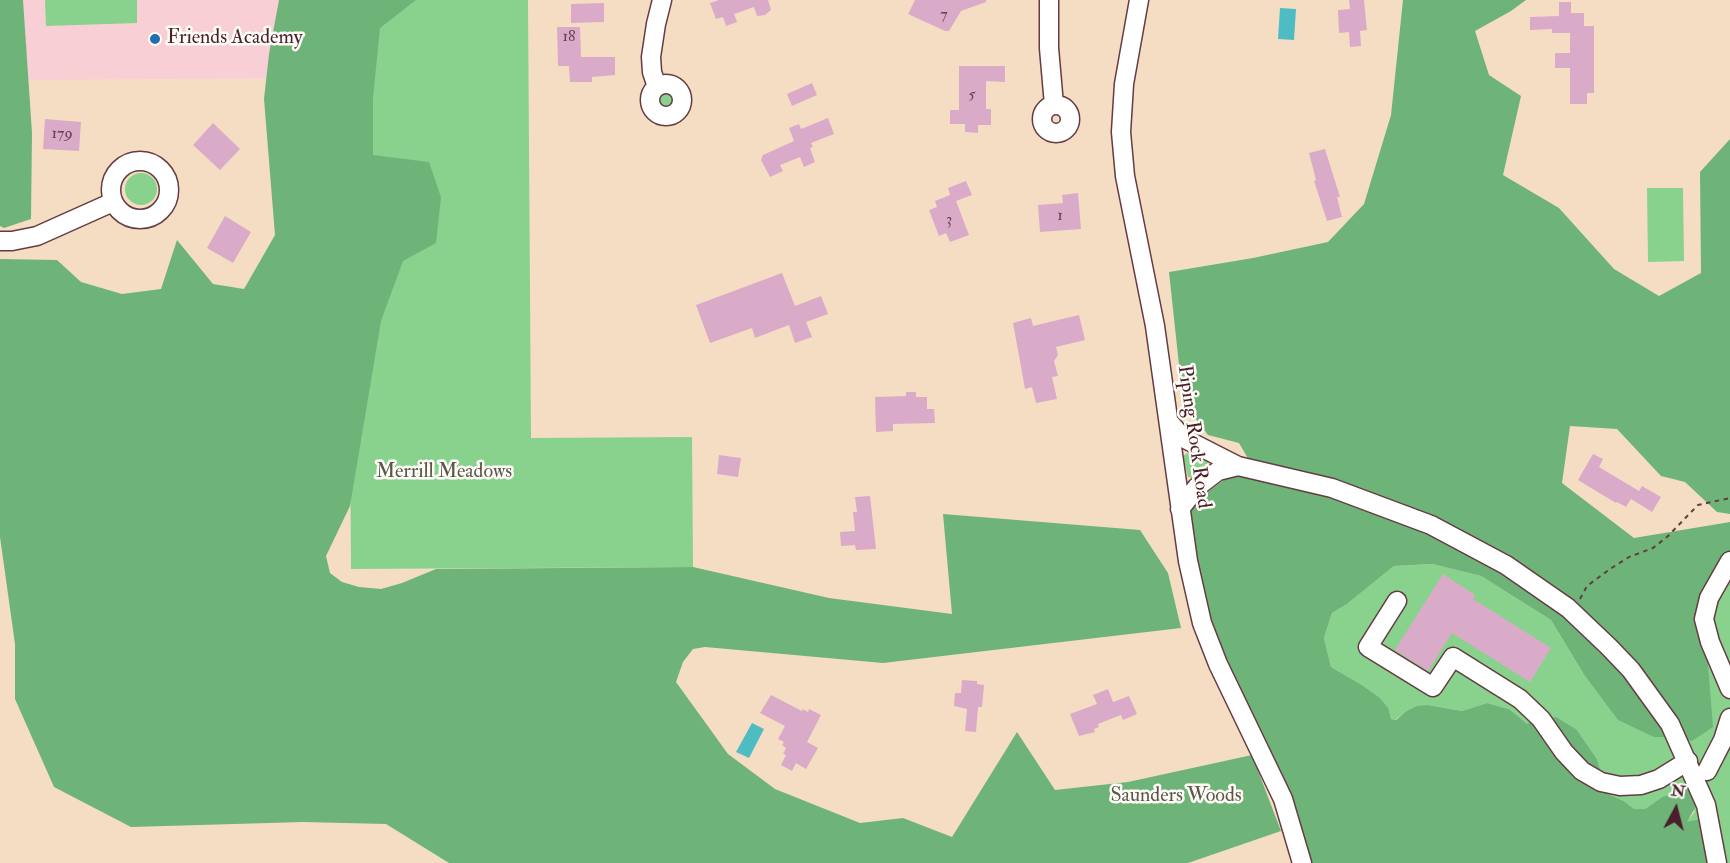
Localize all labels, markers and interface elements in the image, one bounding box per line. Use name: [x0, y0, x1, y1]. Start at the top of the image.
house number: 7: [940, 6, 948, 26]
place label: Friends Academy: [167, 27, 302, 51]
house number: 18: [562, 28, 576, 48]
marker: Friends Academy: [148, 32, 162, 46]
house number: 5: [968, 86, 976, 106]
house number: 179: [51, 125, 73, 145]
house number: 1: [1057, 207, 1063, 227]
house number: 3: [946, 211, 952, 231]
street label: Piping Rock Road: [1171, 364, 1215, 510]
park label: Merrill Meadows: [376, 461, 512, 485]
north arrow: [1646, 779, 1706, 839]
text: N: [1670, 780, 1687, 802]
park label: Saunders Woods: [1110, 785, 1242, 809]

